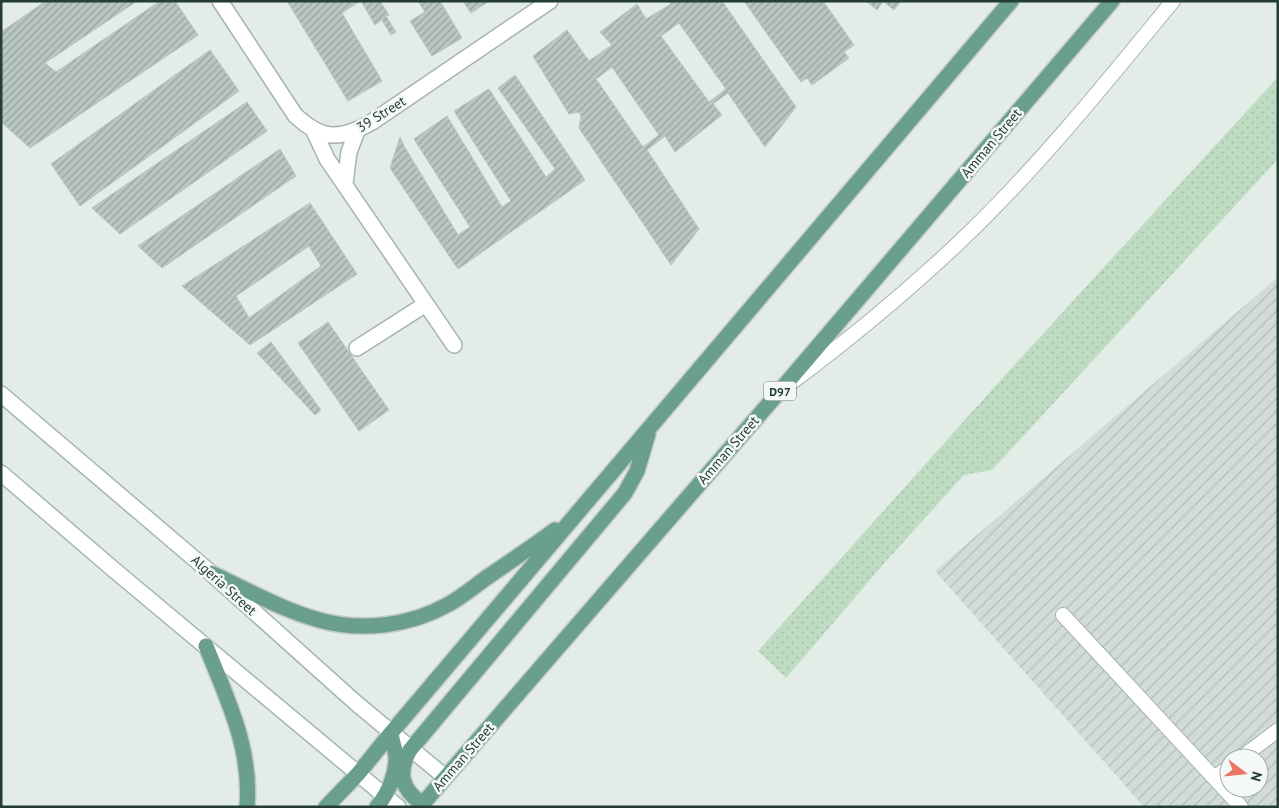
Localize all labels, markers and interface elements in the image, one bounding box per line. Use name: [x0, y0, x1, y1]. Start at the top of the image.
street label: 39 Street: [353, 92, 409, 136]
street label: Amman Street: [957, 104, 1025, 181]
road number: D97: [764, 382, 796, 401]
street label: Amman Street: [693, 412, 763, 488]
street label: Algeria Street: [188, 551, 261, 619]
street label: Amman Street: [428, 719, 498, 795]
north arrow: [1219, 748, 1269, 798]
text: N: [1247, 770, 1266, 783]

